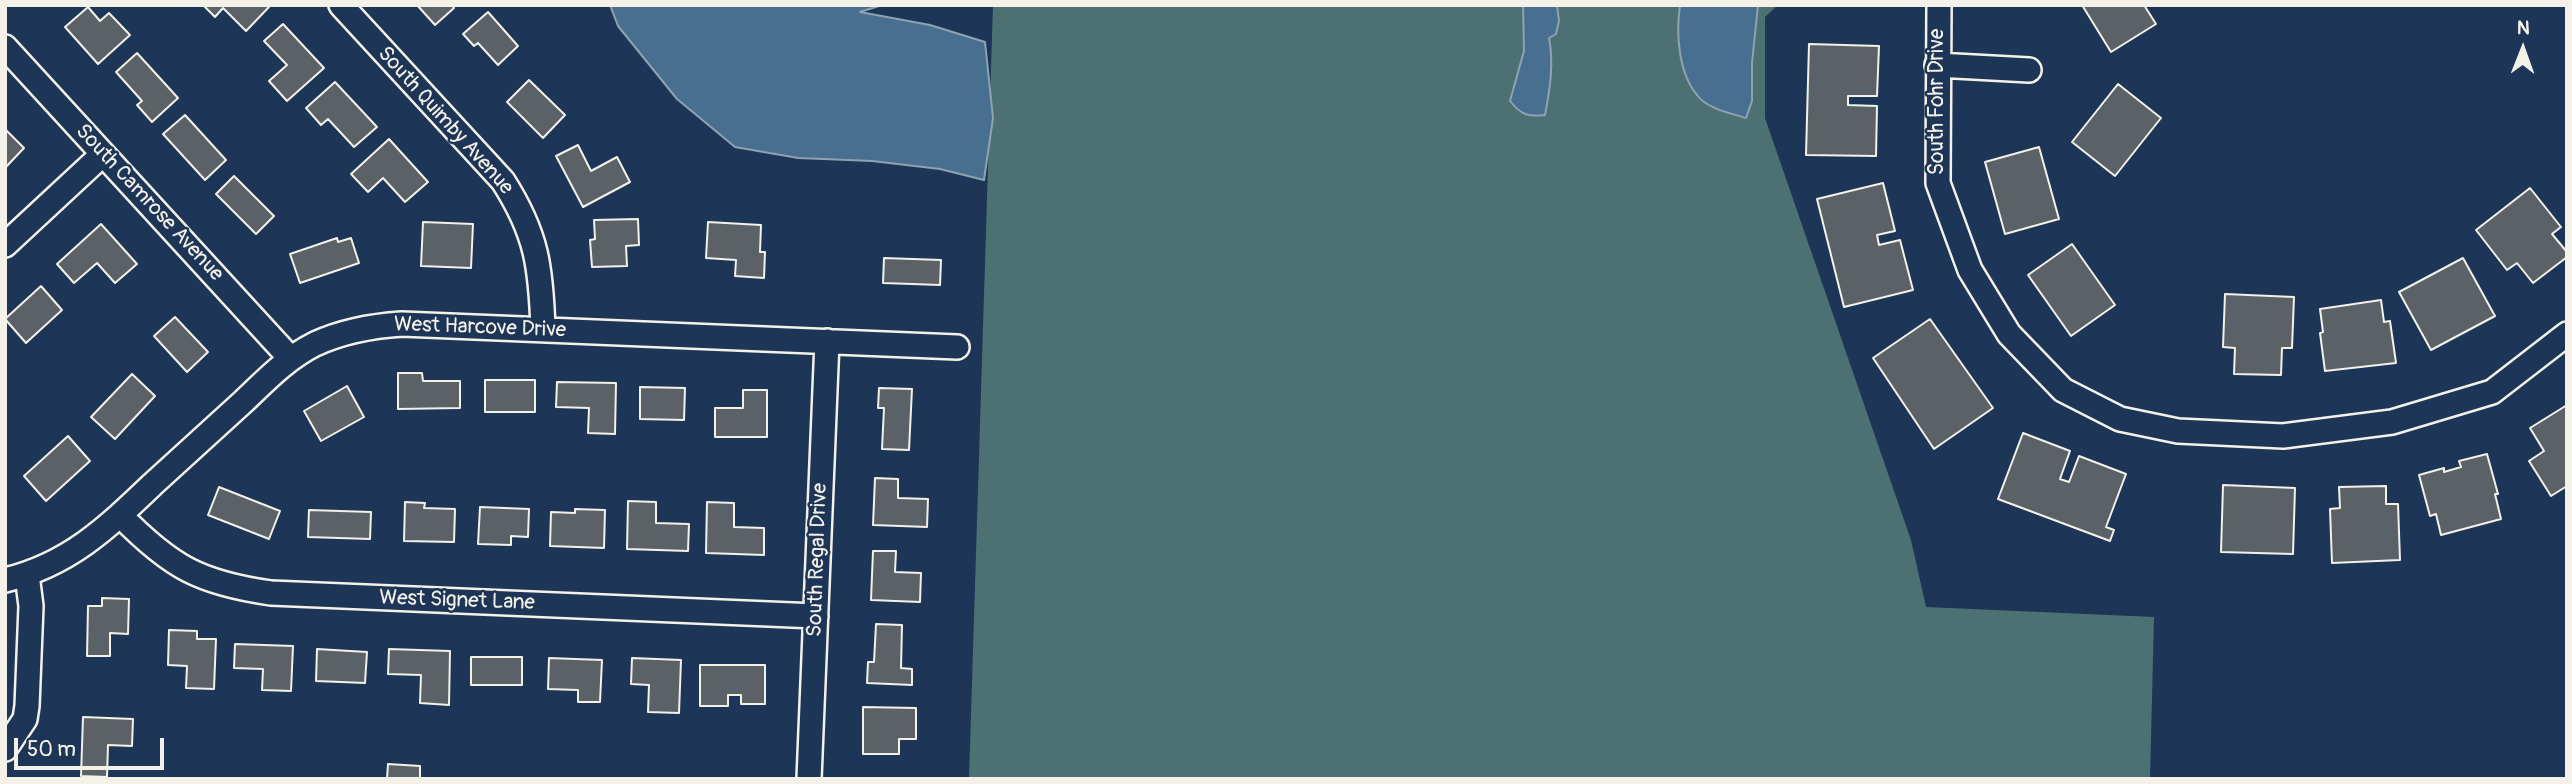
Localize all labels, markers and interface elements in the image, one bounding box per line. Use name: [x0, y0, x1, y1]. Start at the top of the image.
north arrow: [2488, 14, 2558, 84]
text: N: [2517, 16, 2530, 40]
street label: South Fohr Drive: [1925, 29, 1951, 175]
street label: South Quimby Avenue: [372, 42, 518, 200]
street label: South Camrose Avenue: [70, 119, 228, 287]
street label: West Harcove Drive: [393, 312, 567, 344]
street label: South Regal Drive: [803, 483, 833, 637]
street label: West Signet Lane: [379, 586, 535, 616]
scale bar: [18, 724, 168, 768]
text: 50 m: [27, 736, 76, 763]

